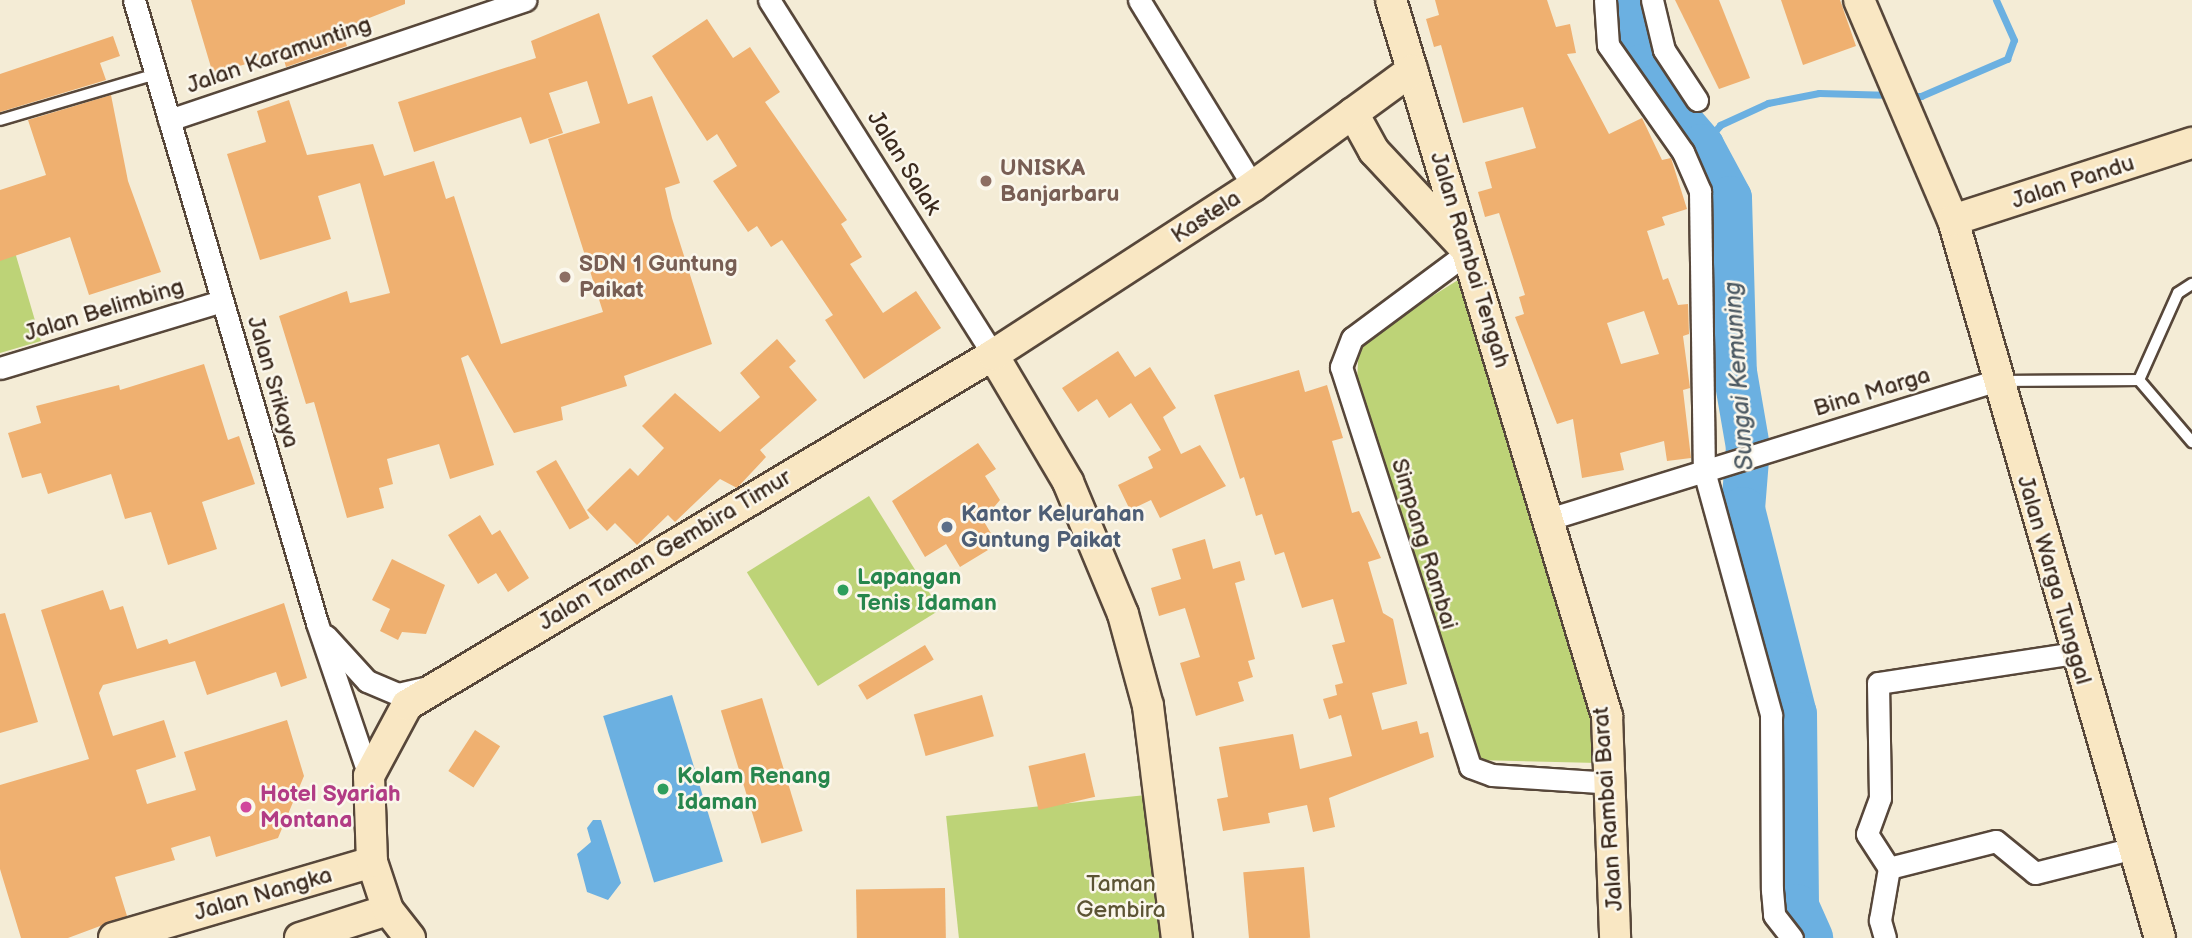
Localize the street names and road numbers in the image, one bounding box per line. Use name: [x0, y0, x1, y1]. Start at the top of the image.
street label: Jalan Karamunting: [183, 10, 375, 100]
street label: Jalan Salak: [861, 106, 947, 220]
street label: Jalan Rambai Tengah: [1424, 148, 1516, 372]
street label: Jalan Pandu: [2008, 149, 2138, 215]
street label: Kastela: [1166, 184, 1246, 250]
street label: Jalan Belimbing: [21, 273, 187, 347]
street label: Jalan Srikaya: [241, 313, 305, 451]
street label: Bina Marga: [1810, 361, 1934, 423]
street label: Simpang Rambai: [1385, 455, 1463, 633]
street label: Jalan Taman Gembira Timur: [533, 463, 797, 637]
street label: Jalan Warga Tunggal: [2011, 472, 2097, 688]
street label: Jalan Rambai Barat: [1587, 706, 1629, 912]
street label: Jalan Nangka: [191, 861, 335, 927]

